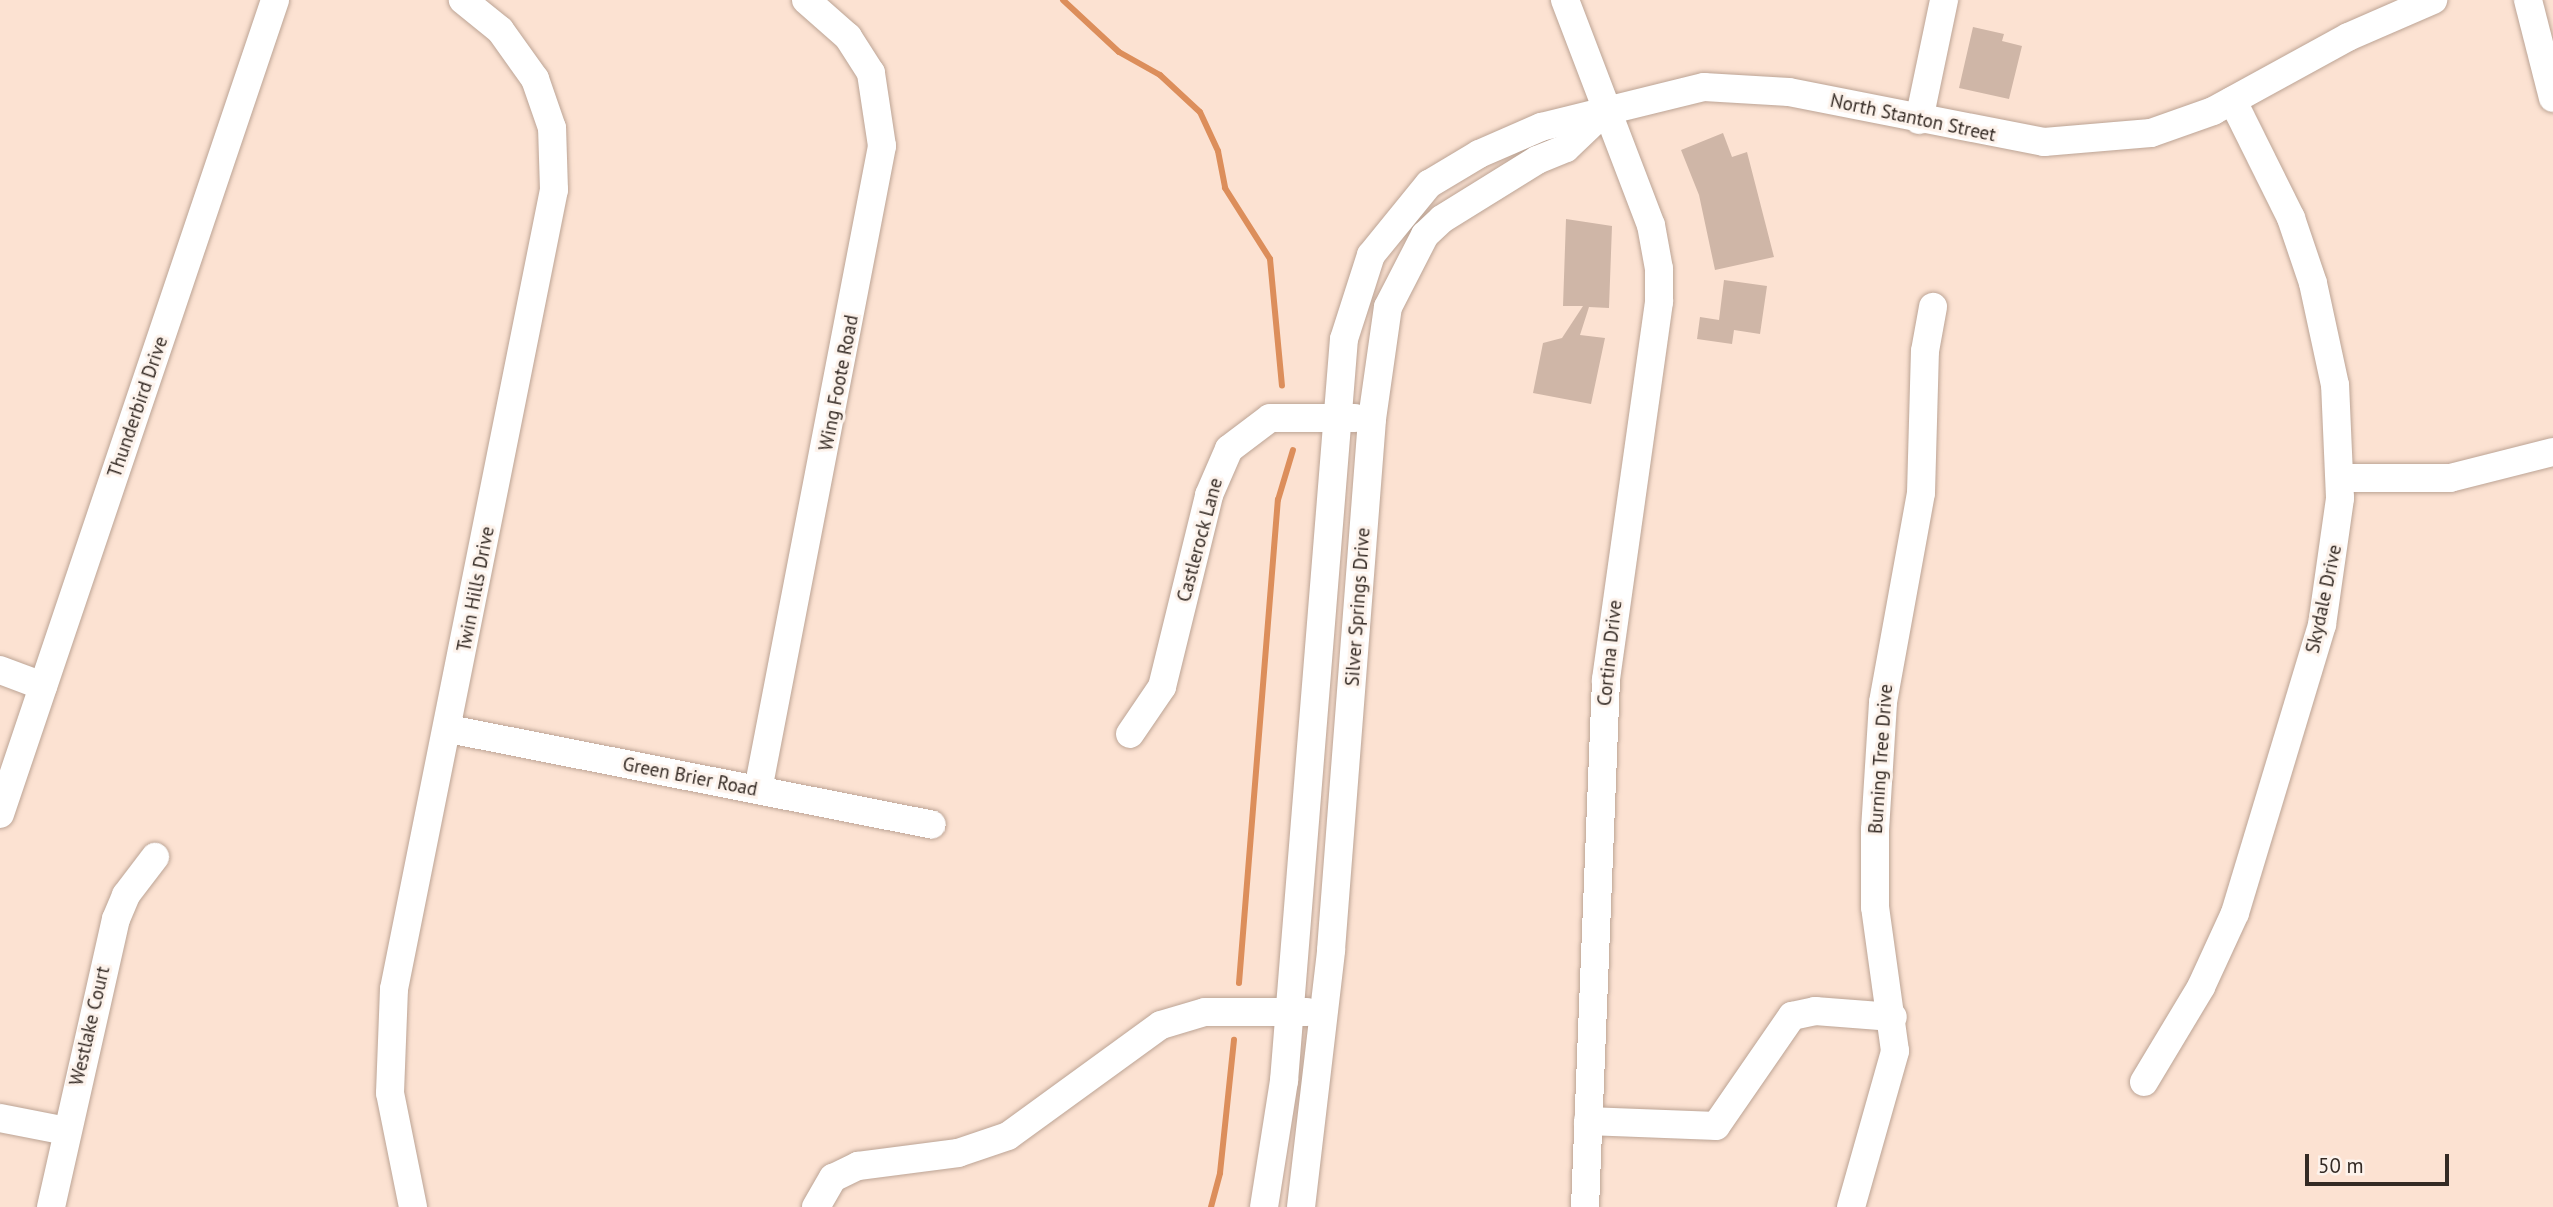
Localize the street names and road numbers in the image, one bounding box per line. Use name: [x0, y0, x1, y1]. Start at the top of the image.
street label: North Stanton Street: [1828, 89, 1998, 147]
street label: Wing Foote Road: [815, 313, 863, 453]
street label: Thunderbird Drive: [103, 334, 173, 480]
street label: Castlerock Lane: [1172, 475, 1228, 605]
street label: Twin Hills Drive: [453, 524, 499, 654]
street label: Silver Springs Drive: [1341, 527, 1375, 687]
street label: Skydale Drive: [2301, 543, 2347, 655]
street label: Cortina Drive: [1593, 599, 1627, 707]
street label: Burning Tree Drive: [1864, 683, 1898, 835]
street label: Green Brier Road: [621, 753, 759, 801]
street label: Westlake Court: [65, 964, 115, 1088]

